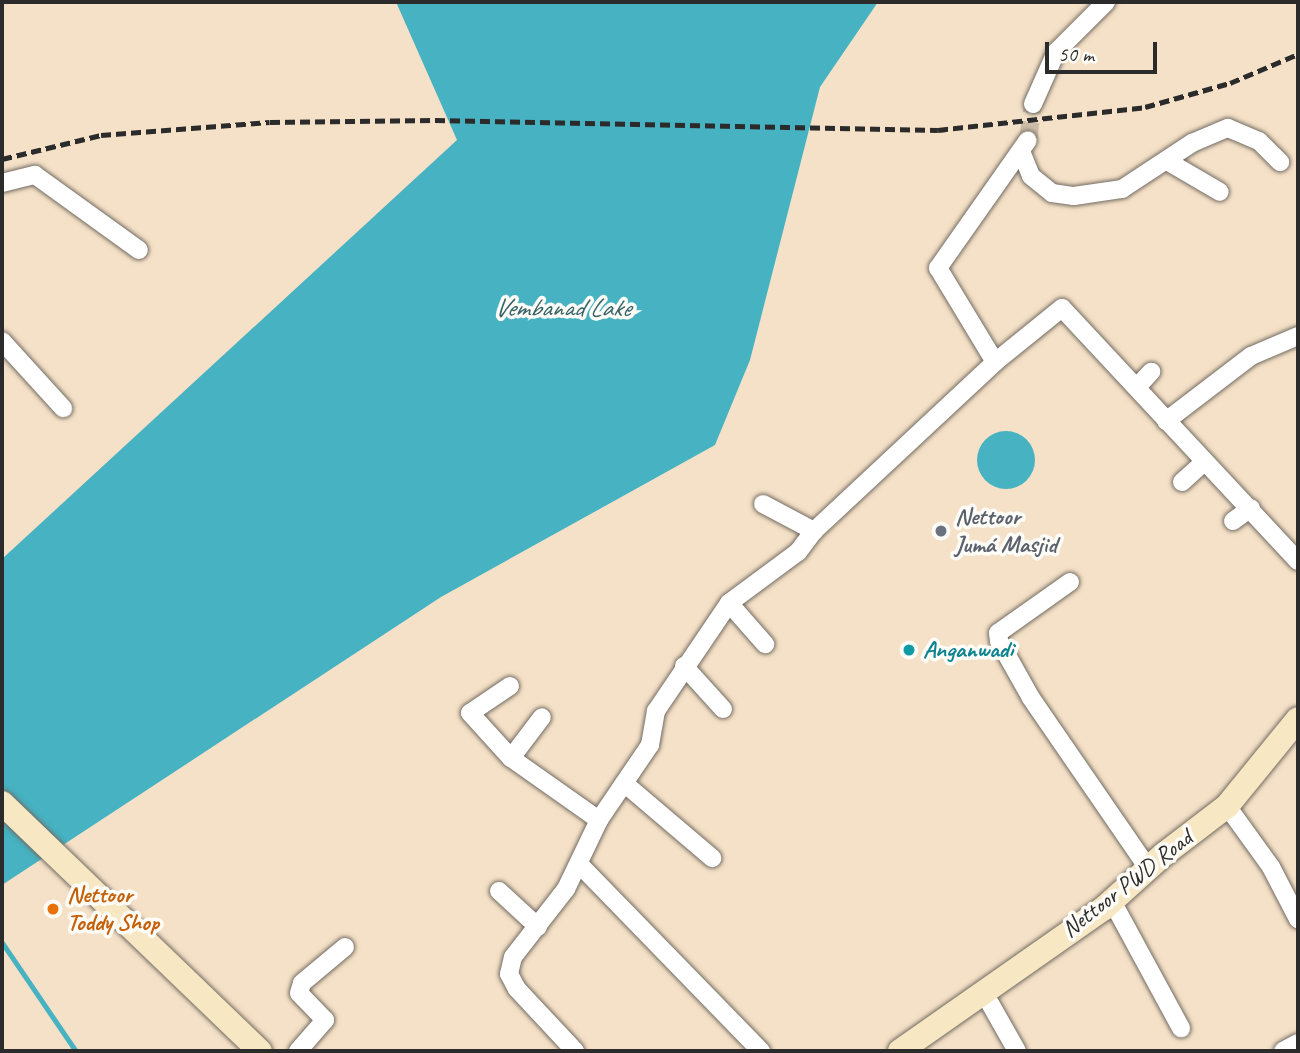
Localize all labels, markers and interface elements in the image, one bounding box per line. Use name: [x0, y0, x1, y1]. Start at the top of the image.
scale bar: [1048, 28, 1160, 72]
text: 50 m: [1058, 41, 1094, 67]
water label: Vembanad Lake: [494, 292, 630, 324]
place label: Nettoor Jumá Masjid: [955, 503, 1057, 559]
marker: Nettoor Jumá Masjid: [933, 523, 949, 539]
place label: Anganwadi: [923, 636, 1013, 664]
marker: Anganwadi: [901, 642, 917, 658]
street label: Nettoor PWD Road: [1056, 824, 1198, 944]
place label: Nettoor Toddy Shop: [67, 881, 159, 937]
marker: Nettoor Toddy Shop: [45, 901, 61, 917]

